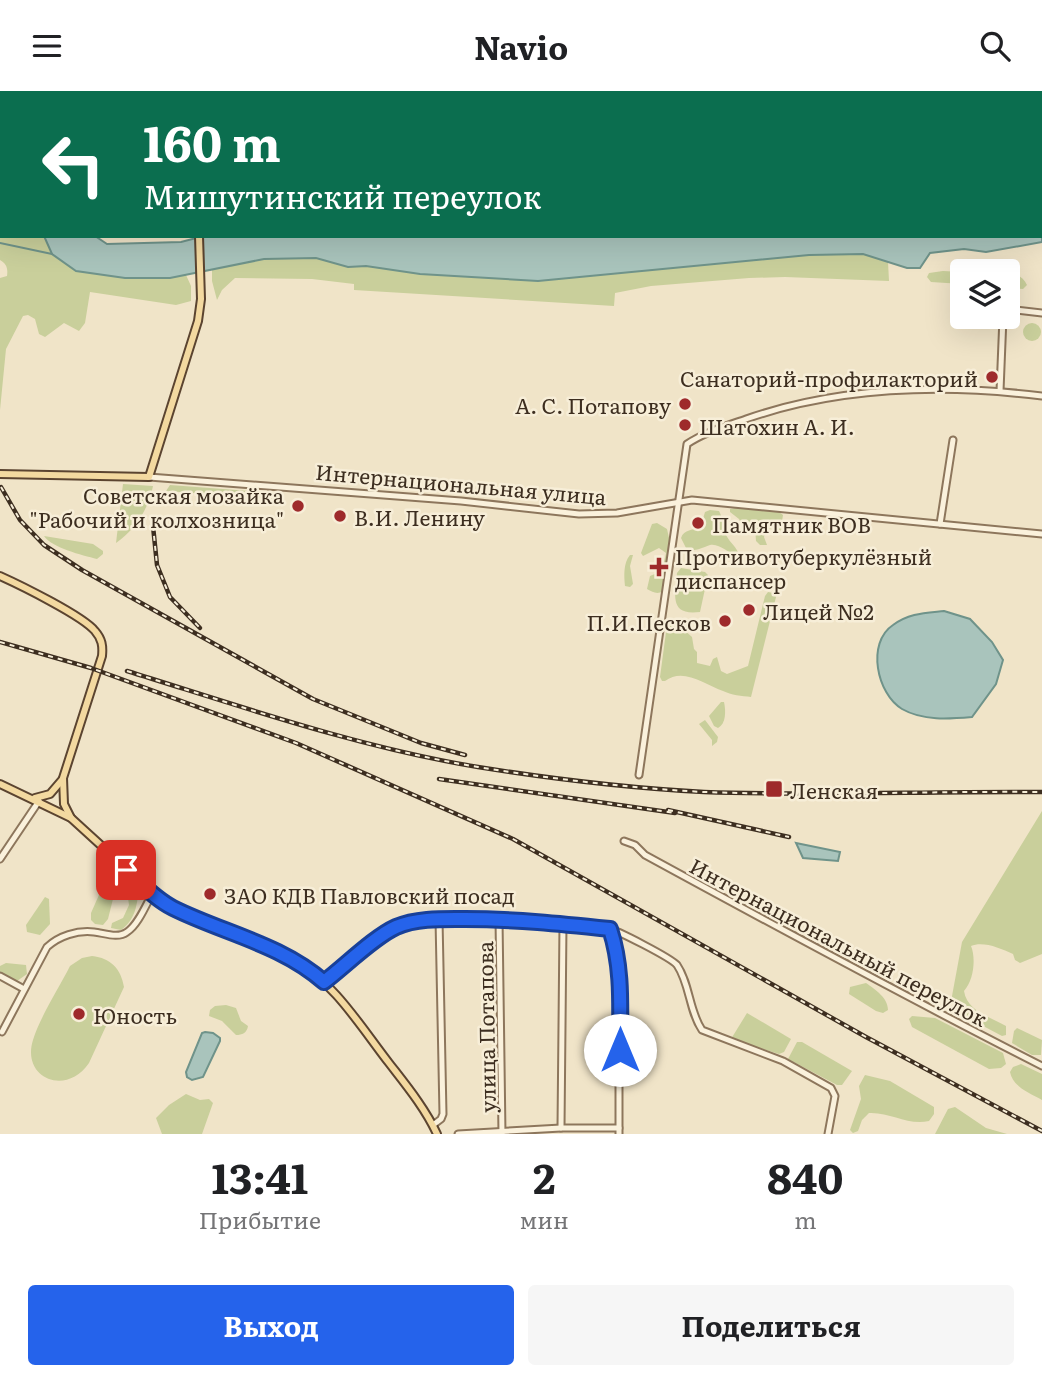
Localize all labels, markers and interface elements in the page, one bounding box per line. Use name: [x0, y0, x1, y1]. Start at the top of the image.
text: Navio: [474, 22, 568, 70]
icon: menu: [28, 27, 66, 65]
icon: search: [976, 27, 1014, 65]
text: 160 m: [143, 104, 281, 177]
icon: left: [28, 119, 119, 210]
text: Мишутинский переулок: [143, 171, 542, 219]
map controls: [950, 259, 1020, 329]
button: layers: [950, 259, 1020, 329]
place label: Санаторий-профилакторий: [680, 362, 978, 393]
marker: Санаторий-профилакторий: [984, 369, 1000, 385]
place label: А. С. Потапову: [515, 389, 672, 420]
marker: А. С. Потапову: [677, 396, 693, 412]
place label: Шатохин А. И.: [699, 410, 855, 441]
marker: Шатохин А. И.: [677, 417, 693, 433]
street label: Интернациональная улица: [314, 455, 608, 511]
place label: Советская мозайка "Рабочий и колхозница": [30, 479, 285, 534]
marker: Советская мозайка "Рабочий и колхозница": [290, 498, 306, 514]
place label: В.И. Ленину: [354, 501, 486, 532]
marker: В.И. Ленину: [332, 508, 348, 524]
place label: Памятник ВОВ: [712, 508, 871, 539]
marker: Памятник ВОВ: [690, 515, 706, 531]
place label: Противотуберкулёзный диспансер: [675, 540, 932, 595]
marker: Противотуберкулёзный диспансер: [649, 557, 669, 577]
place label: Лицей №2: [763, 595, 874, 626]
marker: Лицей №2: [741, 602, 757, 618]
place label: П.И.Песков: [586, 606, 711, 637]
marker: П.И.Песков: [717, 613, 733, 629]
place label: Ленская: [790, 774, 878, 805]
marker: Ленская: [764, 779, 784, 799]
pin: [96, 840, 156, 900]
street label: Интернациональный переулок: [685, 849, 994, 1033]
icon: arrive: [107, 851, 145, 889]
place label: ЗАО КДВ Павловский посад: [224, 879, 515, 910]
marker: ЗАО КДВ Павловский посад: [202, 886, 218, 902]
street label: улица Потапова: [468, 940, 502, 1113]
place label: Юность: [93, 999, 177, 1030]
marker: Юность: [71, 1006, 87, 1022]
position arrow: [583, 1013, 657, 1087]
text: 13:41: [212, 1145, 308, 1207]
text: 2: [533, 1145, 555, 1207]
text: 840: [767, 1145, 843, 1207]
text: Прибытие: [199, 1202, 321, 1236]
text: мин: [520, 1202, 569, 1236]
text: m: [794, 1202, 816, 1236]
button: Выход: [28, 1285, 514, 1365]
button: Поделиться: [528, 1285, 1014, 1365]

